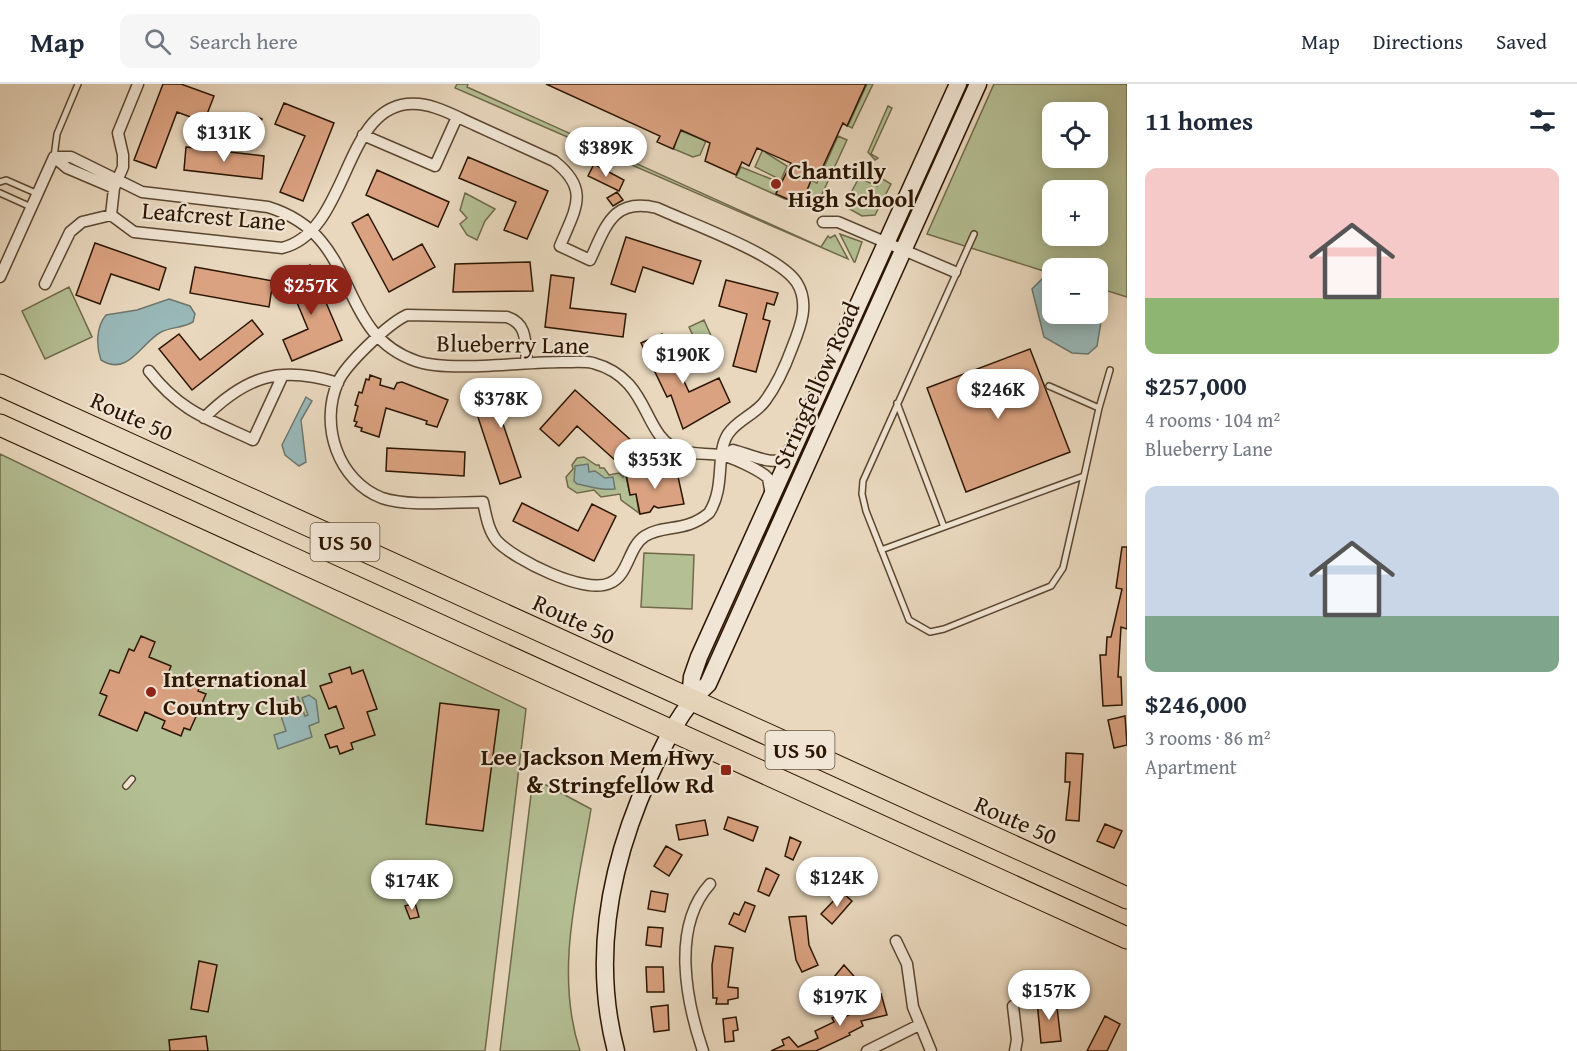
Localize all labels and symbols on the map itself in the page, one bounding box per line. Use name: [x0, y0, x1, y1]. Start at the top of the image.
pin: $131K: [182, 112, 266, 163]
pin: $389K: [564, 127, 648, 178]
place label: Chantilly High School: [788, 153, 915, 216]
marker: Chantilly High School: [769, 177, 783, 191]
street label: Leafcrest Lane: [140, 192, 288, 240]
pin: $257K: [269, 265, 353, 316]
street label: Stringfellow Road: [764, 296, 868, 474]
street label: Blueberry Lane: [436, 325, 590, 363]
pin: $190K: [641, 334, 725, 385]
pin: $246K: [956, 369, 1040, 420]
pin: $378K: [459, 378, 543, 429]
street label: Route 50: [85, 382, 179, 450]
pin: $353K: [613, 439, 697, 490]
road number: US 50: [310, 523, 380, 561]
street label: Route 50: [527, 585, 621, 653]
place label: International Country Club: [163, 661, 307, 724]
marker: International Country Club: [144, 685, 158, 699]
road number: US 50: [766, 731, 834, 769]
place label: Lee Jackson Mem Hwy & Stringfellow Rd: [481, 739, 715, 802]
marker: Lee Jackson Mem Hwy & Stringfellow Rd: [719, 763, 733, 777]
street label: Route 50: [969, 786, 1063, 854]
pin: $124K: [795, 857, 879, 908]
pin: $174K: [370, 860, 454, 911]
pin: $157K: [1007, 970, 1091, 1021]
pin: $197K: [798, 976, 882, 1027]

